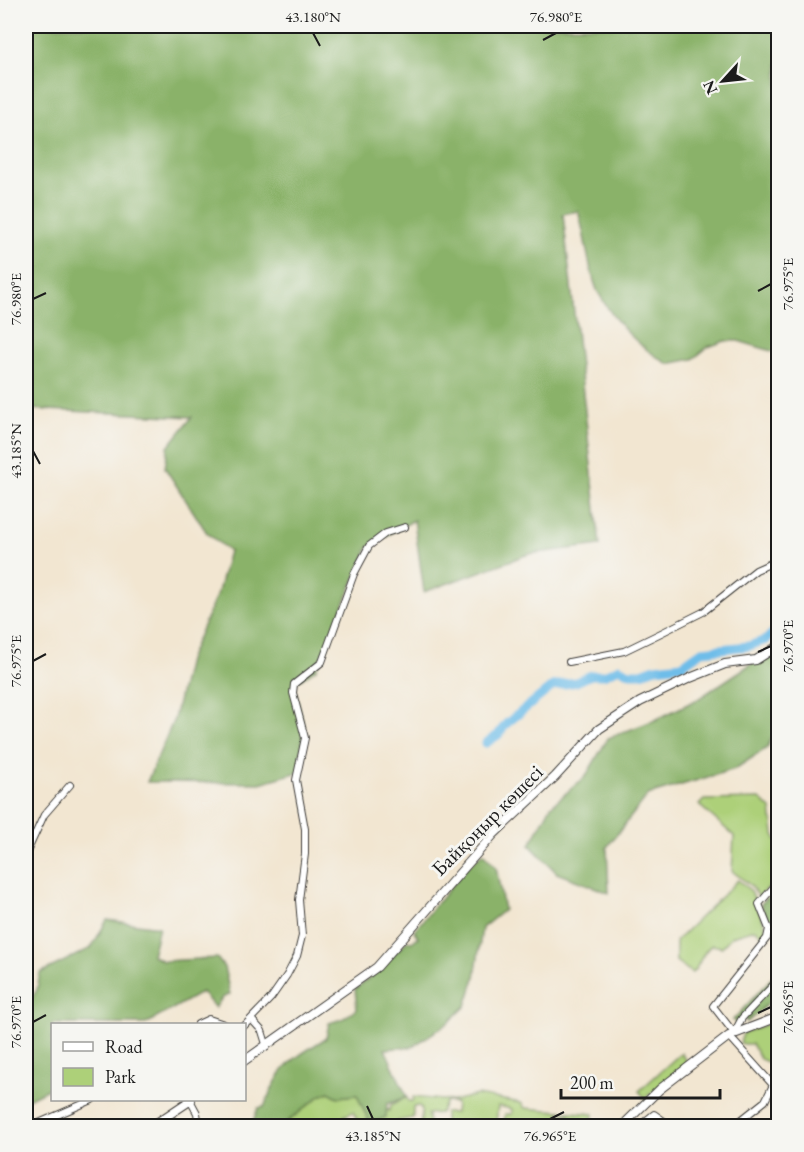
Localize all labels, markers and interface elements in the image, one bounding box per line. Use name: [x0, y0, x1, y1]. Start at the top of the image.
text: 43.180°N: [285, 7, 341, 26]
text: 76.980°E: [530, 7, 583, 26]
north arrow: [693, 51, 753, 111]
text: N: [698, 77, 722, 98]
text: 76.975°E: [778, 257, 797, 310]
text: 76.980°E: [6, 272, 25, 325]
text: 43.185°N: [6, 423, 25, 479]
text: 76.970°E: [778, 619, 797, 672]
text: 76.975°E: [6, 634, 25, 687]
street label: Байқоңыр көшесі: [426, 759, 548, 881]
text: 76.965°E: [778, 980, 797, 1033]
text: 76.970°E: [6, 995, 25, 1048]
legend: [51, 1023, 246, 1101]
text: Road: [105, 1035, 144, 1058]
scale bar: [561, 1062, 720, 1100]
text: Park: [105, 1065, 136, 1088]
text: 200 m: [570, 1071, 614, 1094]
text: 43.185°N: [345, 1126, 401, 1145]
text: 76.965°E: [524, 1126, 577, 1145]

